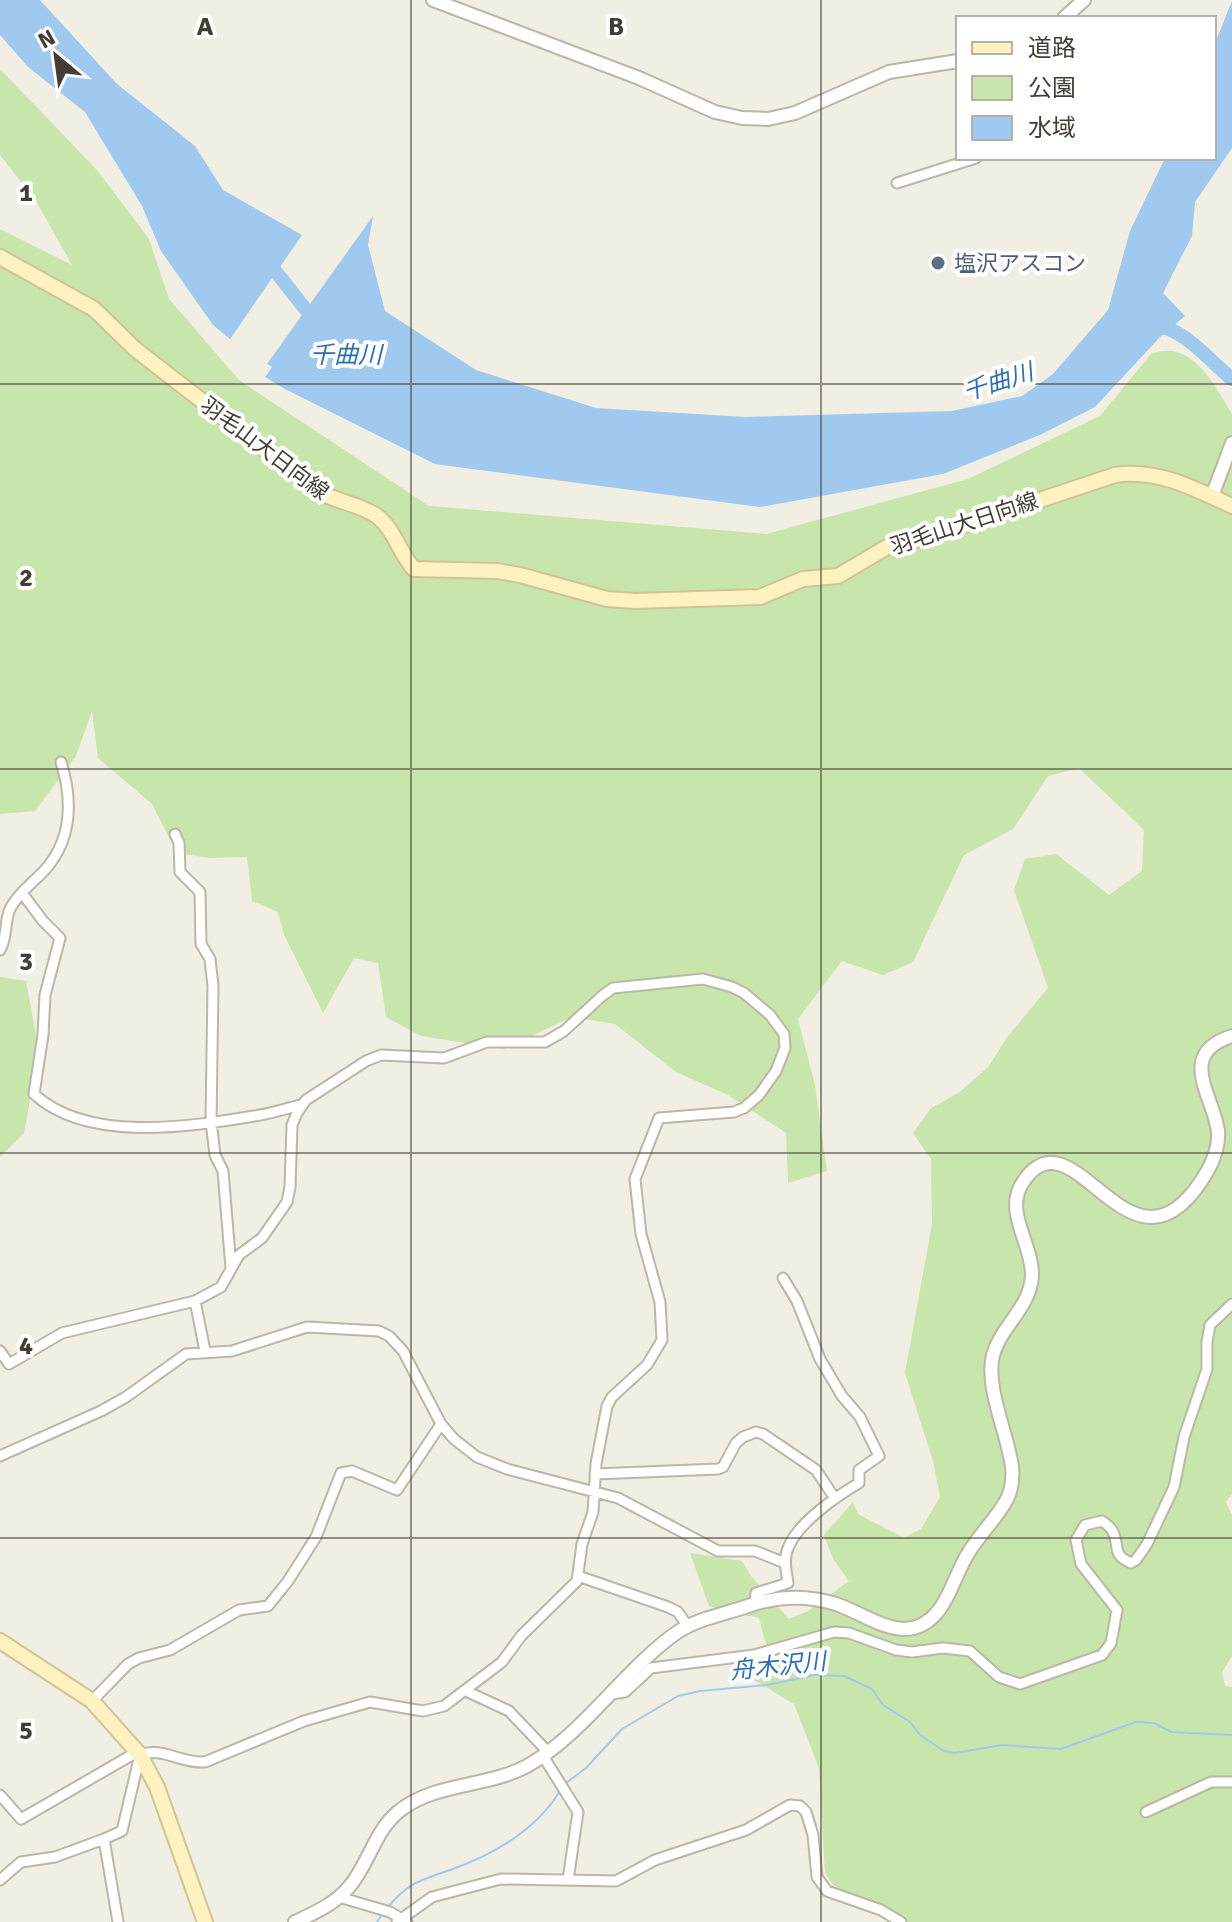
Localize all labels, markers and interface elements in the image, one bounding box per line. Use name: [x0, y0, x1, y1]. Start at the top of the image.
text: A: [197, 11, 214, 43]
text: B: [608, 11, 624, 43]
north arrow: [16, 16, 96, 96]
legend: [956, 16, 1216, 160]
text: N: [33, 23, 60, 54]
text: 道路: [1028, 33, 1076, 63]
text: 公園: [1028, 73, 1076, 103]
text: 水域: [1028, 113, 1076, 143]
text: 1: [19, 177, 33, 209]
place label: 塩沢アスコン: [954, 250, 1086, 277]
marker: 塩沢アスコン: [929, 254, 947, 272]
water label: 千曲川: [310, 340, 385, 370]
water label: 千曲川: [959, 356, 1040, 407]
street label: 羽毛山大日向線: [195, 391, 334, 506]
street label: 羽毛山大日向線: [887, 487, 1042, 560]
text: 2: [19, 562, 33, 594]
text: 3: [19, 946, 33, 978]
text: 4: [19, 1330, 33, 1362]
water label: 舟木沢川: [729, 1646, 830, 1686]
text: 5: [19, 1715, 33, 1747]

